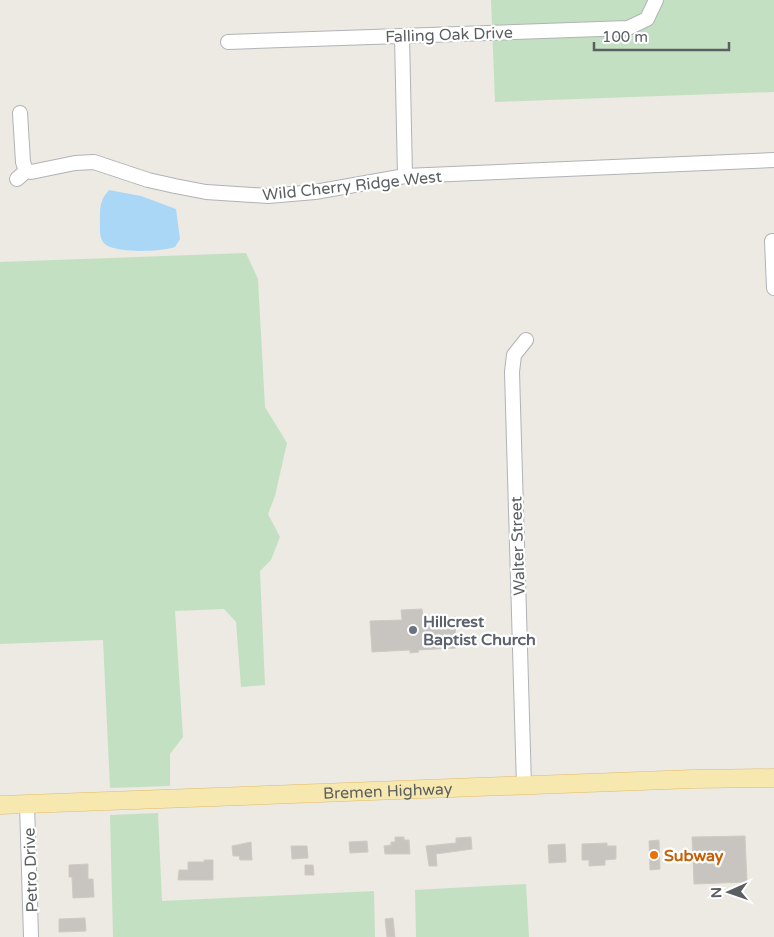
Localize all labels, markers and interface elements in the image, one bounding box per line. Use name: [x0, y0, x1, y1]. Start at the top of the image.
scale bar: [594, 20, 729, 52]
street label: Falling Oak Drive: [385, 23, 513, 47]
text: 100 m: [602, 28, 648, 46]
street label: Wild Cherry Ridge West: [261, 167, 443, 205]
street label: Walter Street: [506, 496, 530, 596]
place label: Hillcrest Baptist Church: [423, 612, 536, 650]
marker: Hillcrest Baptist Church: [407, 624, 419, 636]
street label: Bremen Highway: [323, 779, 453, 804]
street label: Petro Drive: [20, 827, 42, 913]
place label: Subway: [664, 846, 724, 866]
marker: Subway: [648, 849, 660, 861]
north arrow: [704, 867, 754, 917]
text: N: [708, 887, 725, 898]

